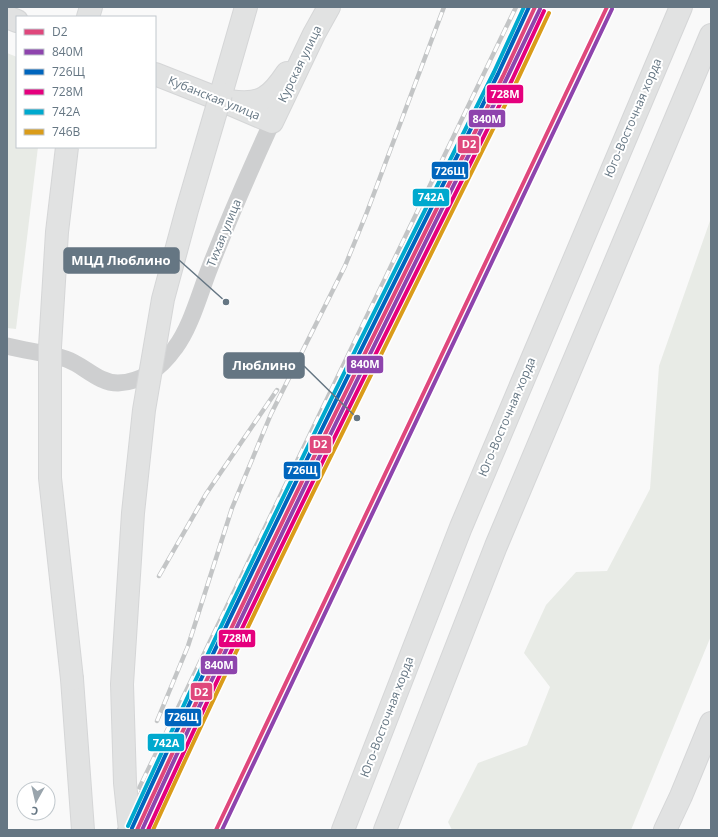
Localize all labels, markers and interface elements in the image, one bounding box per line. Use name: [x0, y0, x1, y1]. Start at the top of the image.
legend: [16, 16, 156, 148]
street label: Курская улица: [274, 22, 326, 105]
text: D2: [52, 23, 68, 40]
text: 840М: [52, 43, 83, 60]
street label: Юго-Восточная хорда: [600, 56, 665, 180]
text: 726Щ: [52, 63, 86, 80]
street label: Кубанская улица: [166, 71, 263, 124]
text: 728М: [52, 83, 83, 100]
line badge: 728М: [486, 84, 524, 104]
text: 728М: [490, 86, 520, 101]
text: 742А: [52, 103, 81, 120]
line badge: 840М: [468, 109, 506, 128]
text: 840М: [472, 111, 502, 126]
text: 746В: [52, 123, 81, 140]
line badge: D2: [457, 135, 480, 154]
text: D2: [462, 136, 476, 151]
line badge: 726Щ: [431, 161, 469, 180]
text: 726Щ: [434, 163, 466, 178]
line badge: 742А: [412, 188, 450, 207]
text: 742А: [418, 189, 445, 204]
street label: Тихая улица: [202, 196, 245, 269]
callout: МЦД Люблино: [64, 248, 179, 273]
text: МЦД Люблино: [71, 251, 171, 269]
callout: Люблино: [224, 353, 304, 378]
line badge: 840М: [346, 355, 384, 374]
street label: Юго-Восточная хорда: [474, 355, 539, 479]
text: Люблино: [232, 356, 296, 374]
text: 840М: [350, 356, 380, 371]
line badge: D2: [309, 435, 332, 454]
text: D2: [313, 436, 327, 451]
line badge: 726Щ: [283, 461, 321, 480]
text: 726Щ: [286, 462, 318, 477]
line badge: 728М: [218, 629, 256, 648]
text: 728М: [222, 630, 252, 645]
street label: Юго-Восточная хорда: [356, 654, 417, 780]
line badge: 840М: [200, 655, 238, 675]
text: 840М: [204, 657, 234, 672]
line badge: D2: [190, 682, 213, 701]
text: D2: [194, 684, 208, 699]
line badge: 726Щ: [164, 708, 202, 727]
text: 726Щ: [167, 709, 199, 724]
line badge: 742А: [147, 733, 185, 752]
text: 742А: [153, 735, 180, 750]
north arrow: [16, 781, 56, 821]
text: С: [30, 803, 39, 819]

